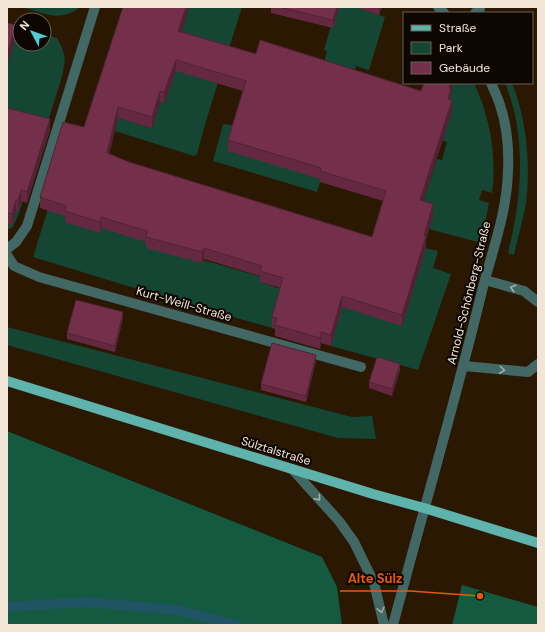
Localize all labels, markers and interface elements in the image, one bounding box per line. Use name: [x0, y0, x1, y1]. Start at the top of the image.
north arrow: [12, 12, 52, 52]
legend: [403, 12, 533, 84]
text: N: [17, 18, 32, 33]
text: Straße: [439, 20, 476, 36]
text: Park: [439, 40, 463, 56]
text: Gebäude: [439, 60, 490, 76]
street label: Arnold-Schönberg-Straße: [443, 220, 495, 366]
street label: Kurt-Weill-Straße: [134, 283, 234, 325]
one-way arrow: [509, 284, 516, 293]
one-way arrow: [499, 365, 505, 374]
street label: Sülztalstraße: [239, 433, 313, 469]
one-way arrow: [314, 494, 321, 501]
callout: Alte Sülz: [340, 566, 410, 591]
text: Alte Sülz: [348, 570, 402, 587]
one-way arrow: [376, 607, 384, 613]

